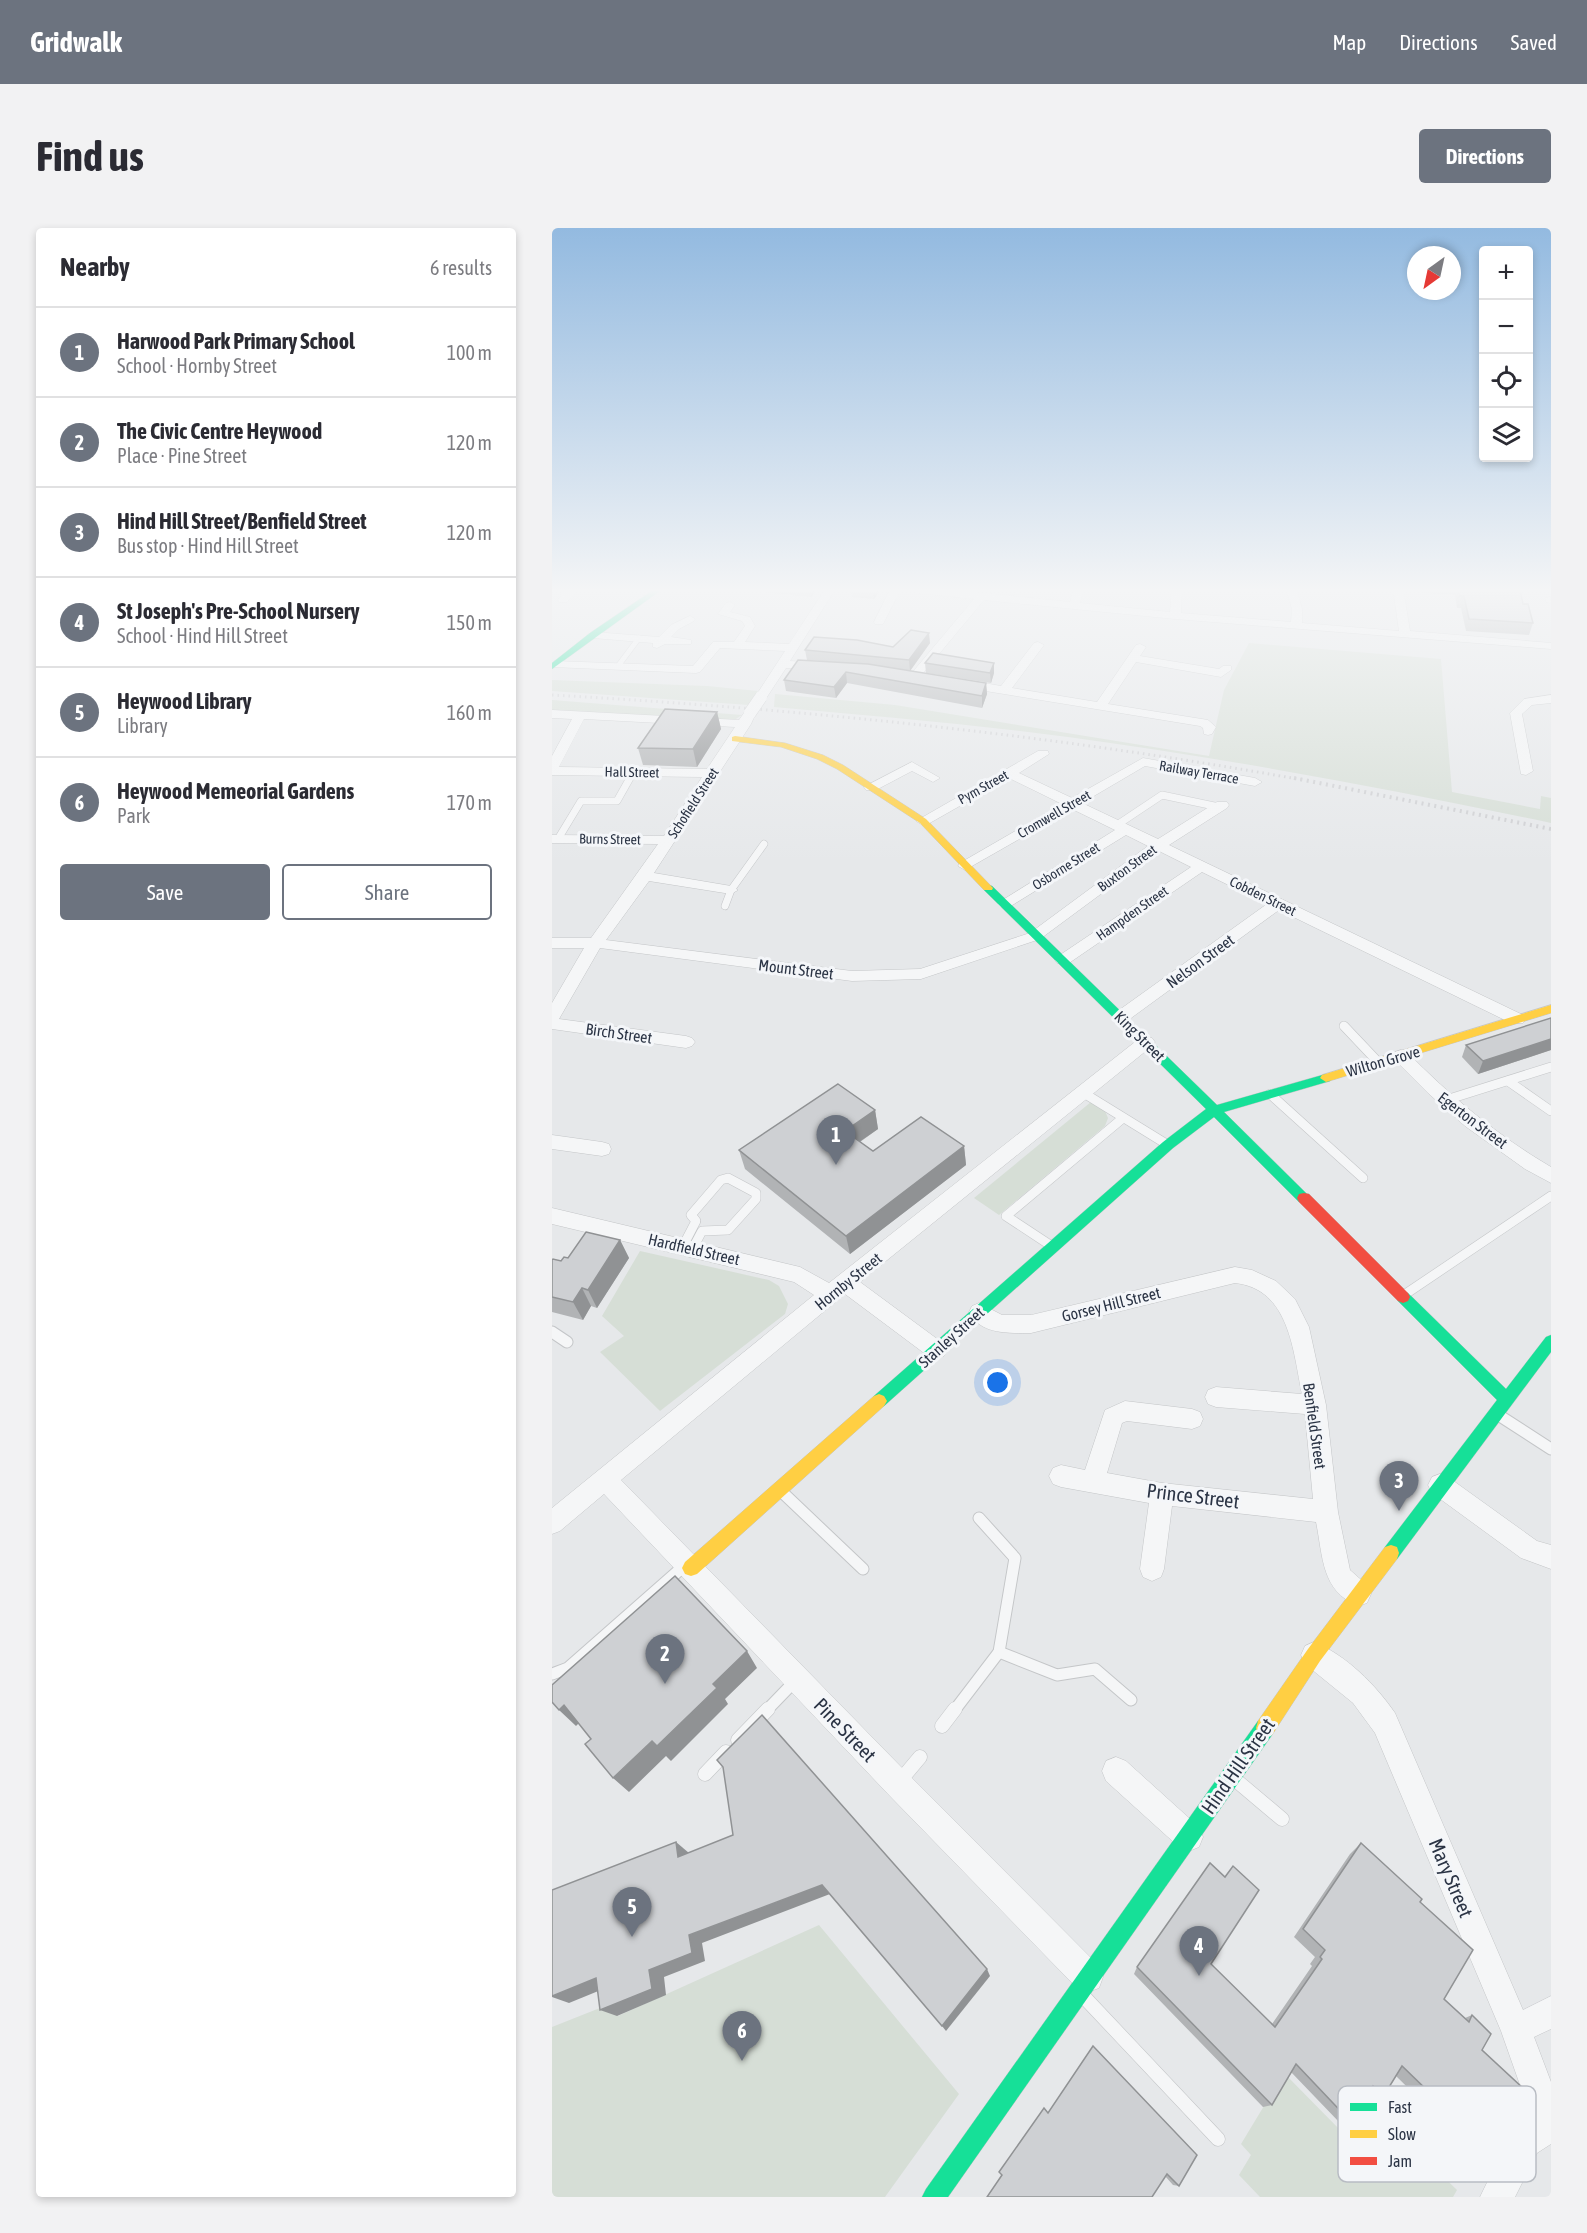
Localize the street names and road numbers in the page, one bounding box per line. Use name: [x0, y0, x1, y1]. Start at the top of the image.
street label: Railway Terrace: [1158, 757, 1240, 787]
street label: Hall Street: [605, 764, 659, 780]
street label: Schofield Street: [664, 765, 722, 841]
street label: Pym Street: [955, 767, 1011, 807]
street label: Cromwell Street: [1015, 787, 1093, 841]
street label: Burns Street: [579, 830, 641, 848]
street label: Osborne Street: [1029, 839, 1103, 893]
street label: Buxton Street: [1094, 841, 1160, 895]
street label: Cobden Street: [1227, 873, 1299, 919]
street label: Hampden Street: [1093, 882, 1171, 944]
street label: Nelson Street: [1163, 930, 1238, 992]
street label: Mount Street: [757, 955, 835, 983]
street label: King Street: [1110, 1007, 1169, 1066]
street label: Birch Street: [585, 1019, 654, 1047]
street label: Wilton Grove: [1344, 1042, 1422, 1080]
street label: Egerton Street: [1434, 1088, 1512, 1153]
street label: Hardfield Street: [646, 1230, 742, 1268]
street label: Hornby Street: [811, 1248, 886, 1314]
street label: Gorsey Hill Street: [1060, 1283, 1163, 1326]
street label: Stanley Street: [915, 1303, 988, 1372]
street label: Benfield Street: [1300, 1382, 1330, 1471]
street label: Prince Street: [1145, 1478, 1241, 1513]
street label: Pine Street: [810, 1693, 881, 1766]
street label: Hind Hill Street: [1196, 1713, 1279, 1818]
street label: Mary Street: [1425, 1835, 1478, 1921]

